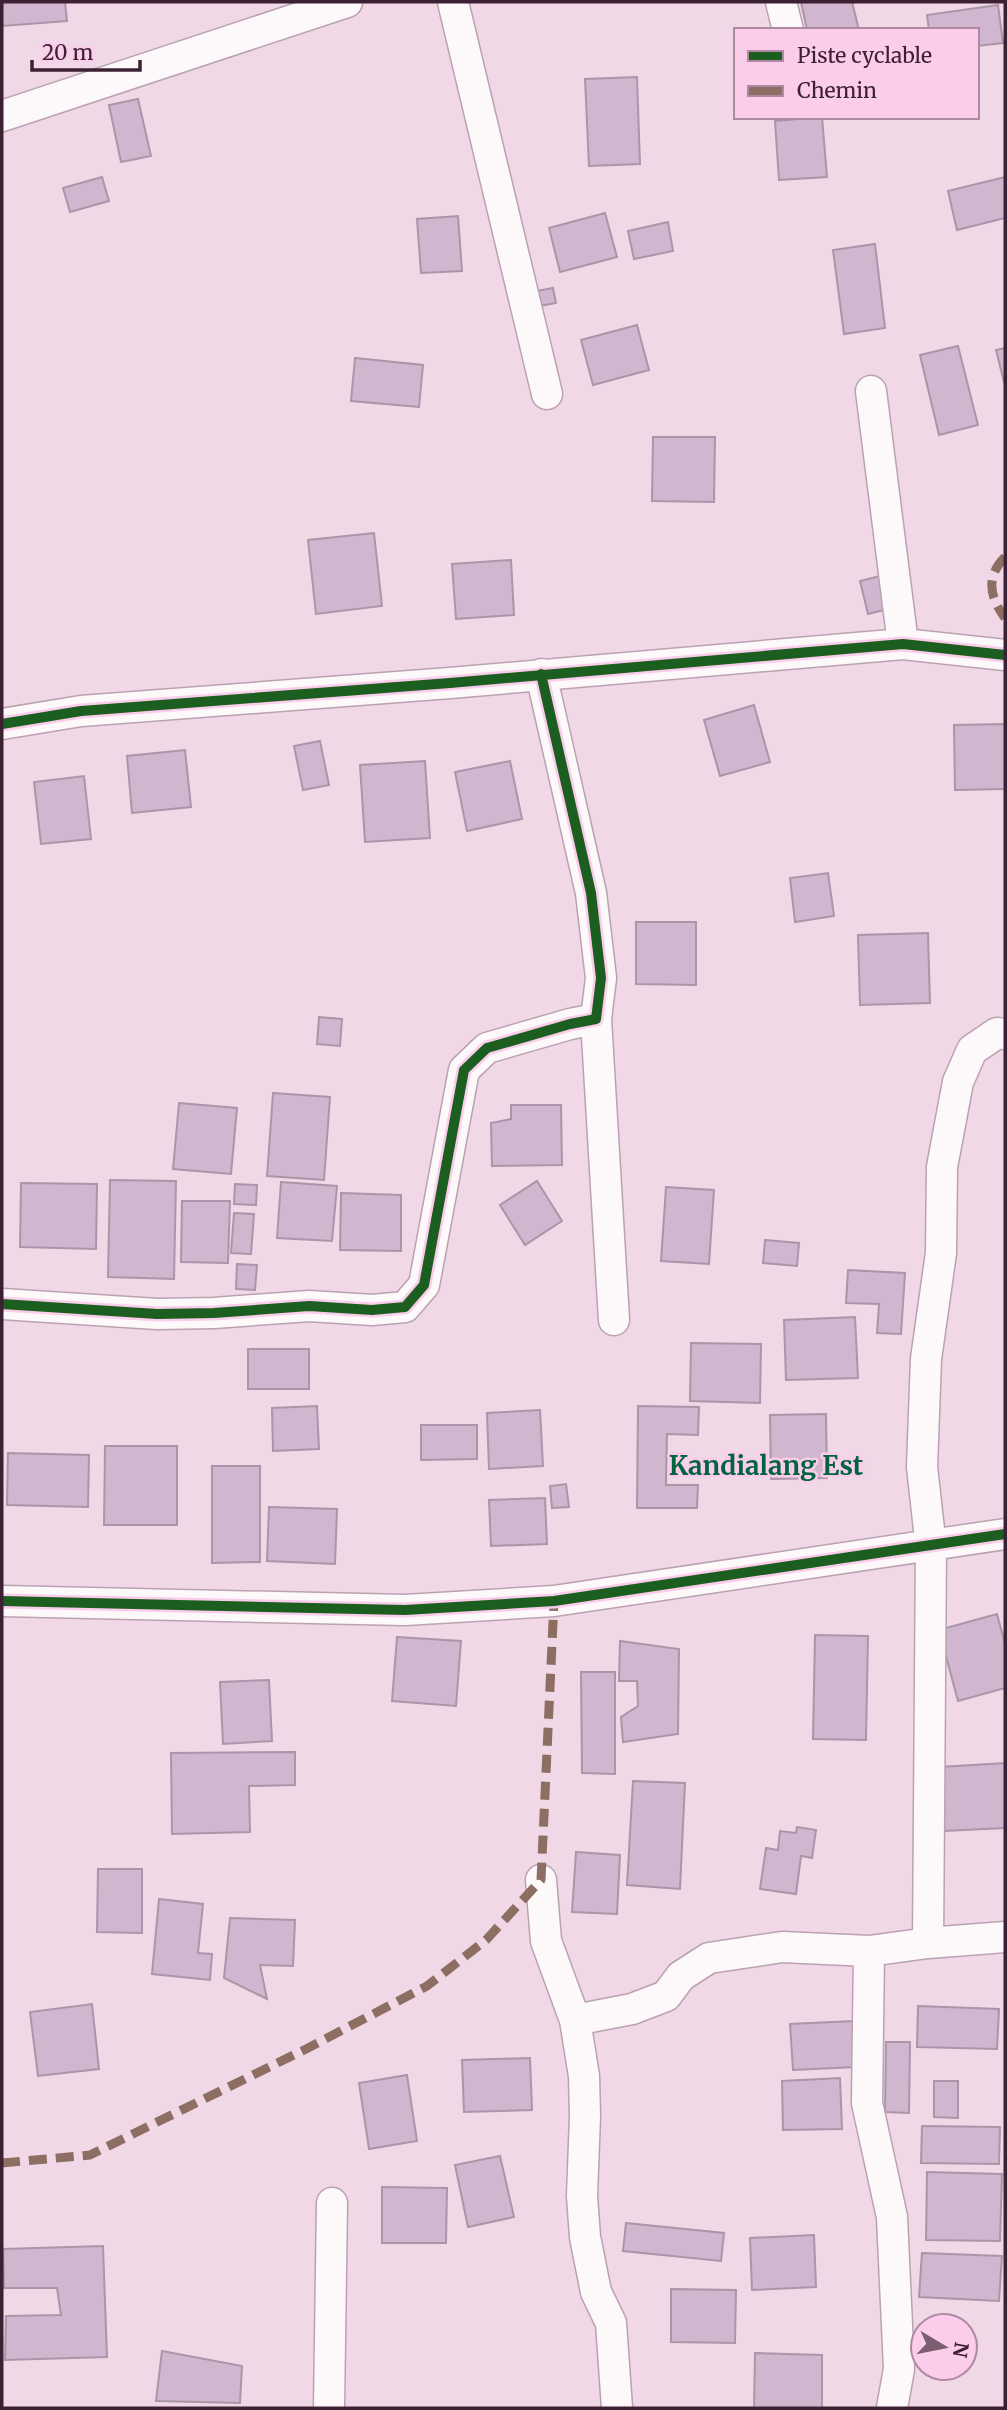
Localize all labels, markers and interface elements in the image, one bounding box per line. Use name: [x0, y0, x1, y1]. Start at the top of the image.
scale bar: [32, 28, 140, 72]
legend: [734, 28, 979, 119]
text: 20 m: [42, 39, 94, 66]
text: Piste cyclable: [797, 42, 932, 69]
text: Chemin: [797, 77, 877, 104]
district label: Kandialang Est: [669, 1449, 864, 1482]
north arrow: [909, 2312, 979, 2382]
text: N: [948, 2340, 974, 2359]

